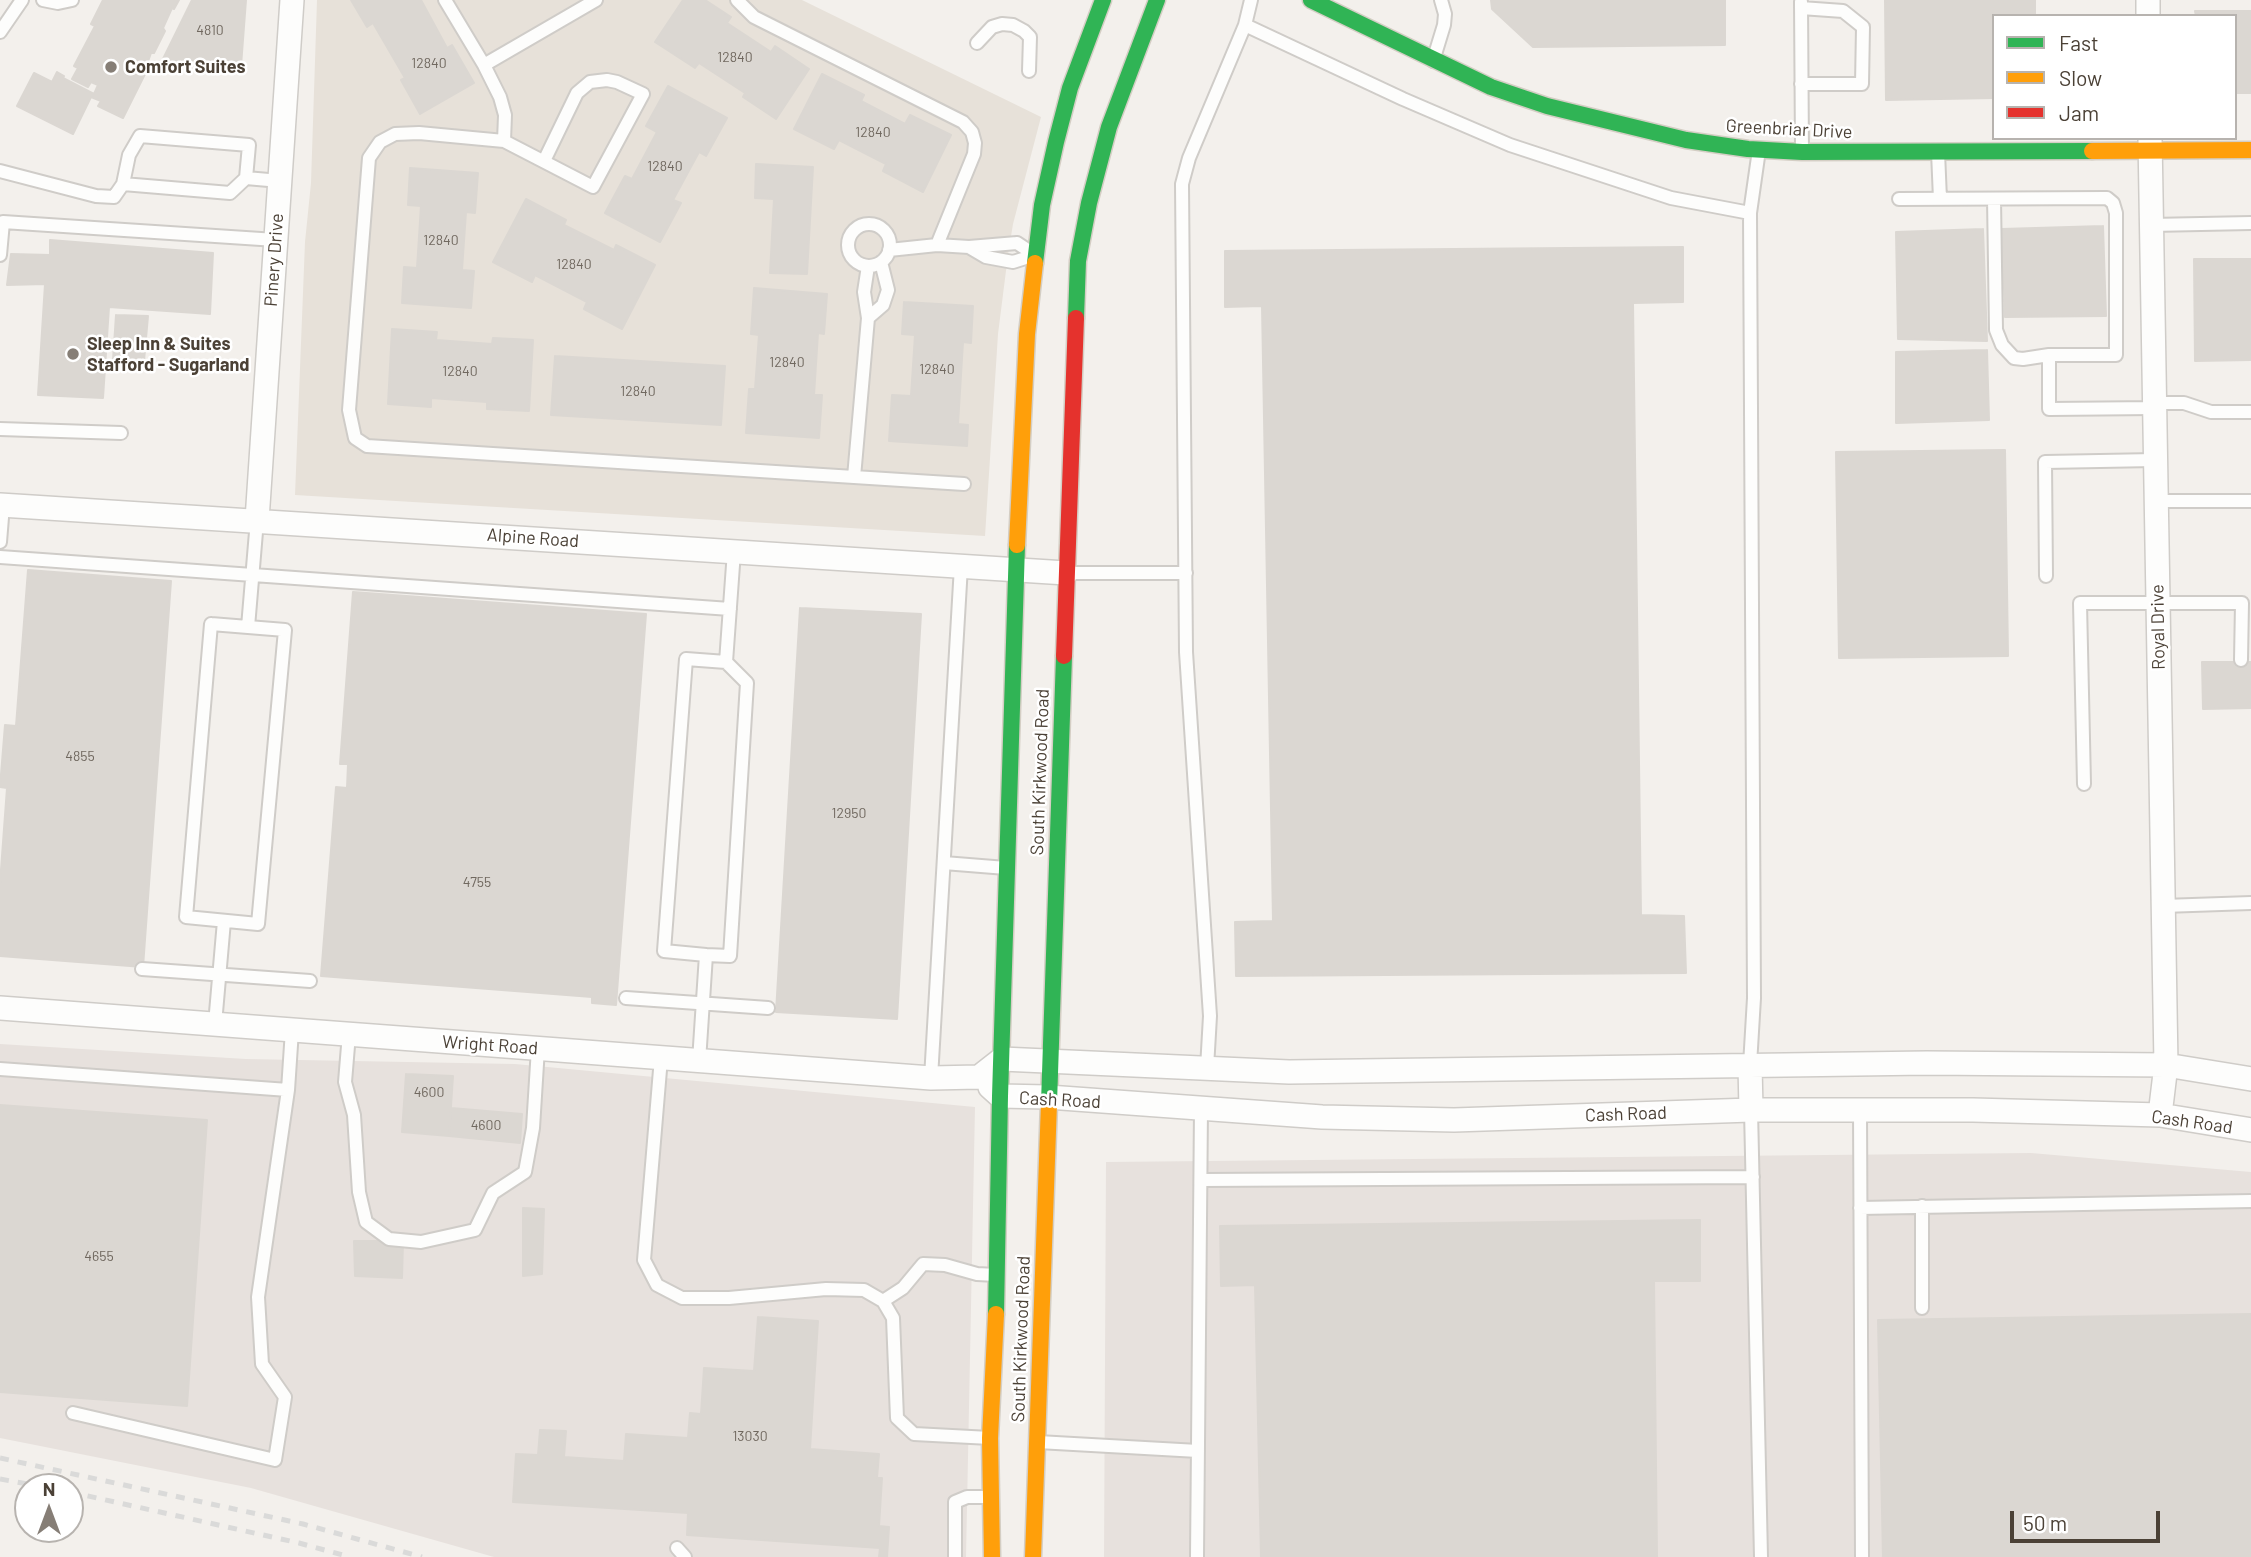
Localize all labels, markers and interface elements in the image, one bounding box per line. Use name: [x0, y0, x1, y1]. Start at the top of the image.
legend: [1992, 14, 2237, 140]
house number: 4810: [196, 22, 224, 38]
text: Fast: [2059, 30, 2099, 55]
house number: 12840: [717, 49, 753, 65]
house number: 12840: [411, 55, 447, 71]
place label: Comfort Suites: [125, 56, 245, 78]
marker: Comfort Suites: [103, 59, 119, 75]
text: Slow: [2059, 65, 2102, 90]
text: Jam: [2059, 100, 2099, 125]
street label: Greenbriar Drive: [1725, 115, 1853, 143]
house number: 12840: [855, 124, 891, 140]
house number: 12840: [647, 158, 683, 174]
street label: Pinery Drive: [260, 213, 288, 307]
house number: 12840: [423, 232, 459, 248]
house number: 12840: [556, 256, 592, 272]
place label: Sleep Inn & Suites Stafford - Sugarland: [87, 333, 249, 376]
marker: Sleep Inn & Suites Stafford - Sugarland: [65, 346, 81, 362]
house number: 12840: [769, 354, 805, 370]
house number: 12840: [919, 361, 955, 377]
house number: 12840: [442, 363, 478, 379]
house number: 12840: [620, 383, 656, 399]
street label: Alpine Road: [486, 524, 580, 552]
street label: Royal Drive: [2146, 584, 2170, 670]
street label: South Kirkwood Road: [1026, 688, 1054, 856]
house number: 4855: [65, 748, 95, 764]
house number: 12950: [832, 805, 866, 821]
house number: 4755: [463, 874, 491, 890]
street label: Wright Road: [441, 1031, 539, 1059]
house number: 4600: [414, 1084, 444, 1100]
street label: Cash Road: [1019, 1087, 1101, 1113]
street label: Cash Road: [1585, 1102, 1667, 1126]
street label: Cash Road: [2150, 1106, 2234, 1138]
house number: 4600: [471, 1117, 501, 1133]
house number: 4655: [84, 1248, 114, 1264]
street label: South Kirkwood Road: [1007, 1255, 1035, 1423]
house number: 13030: [732, 1428, 768, 1444]
north arrow: [14, 1473, 84, 1543]
text: N: [43, 1477, 55, 1500]
scale bar: [2013, 1498, 2164, 1542]
text: 50 m: [2023, 1510, 2067, 1535]

